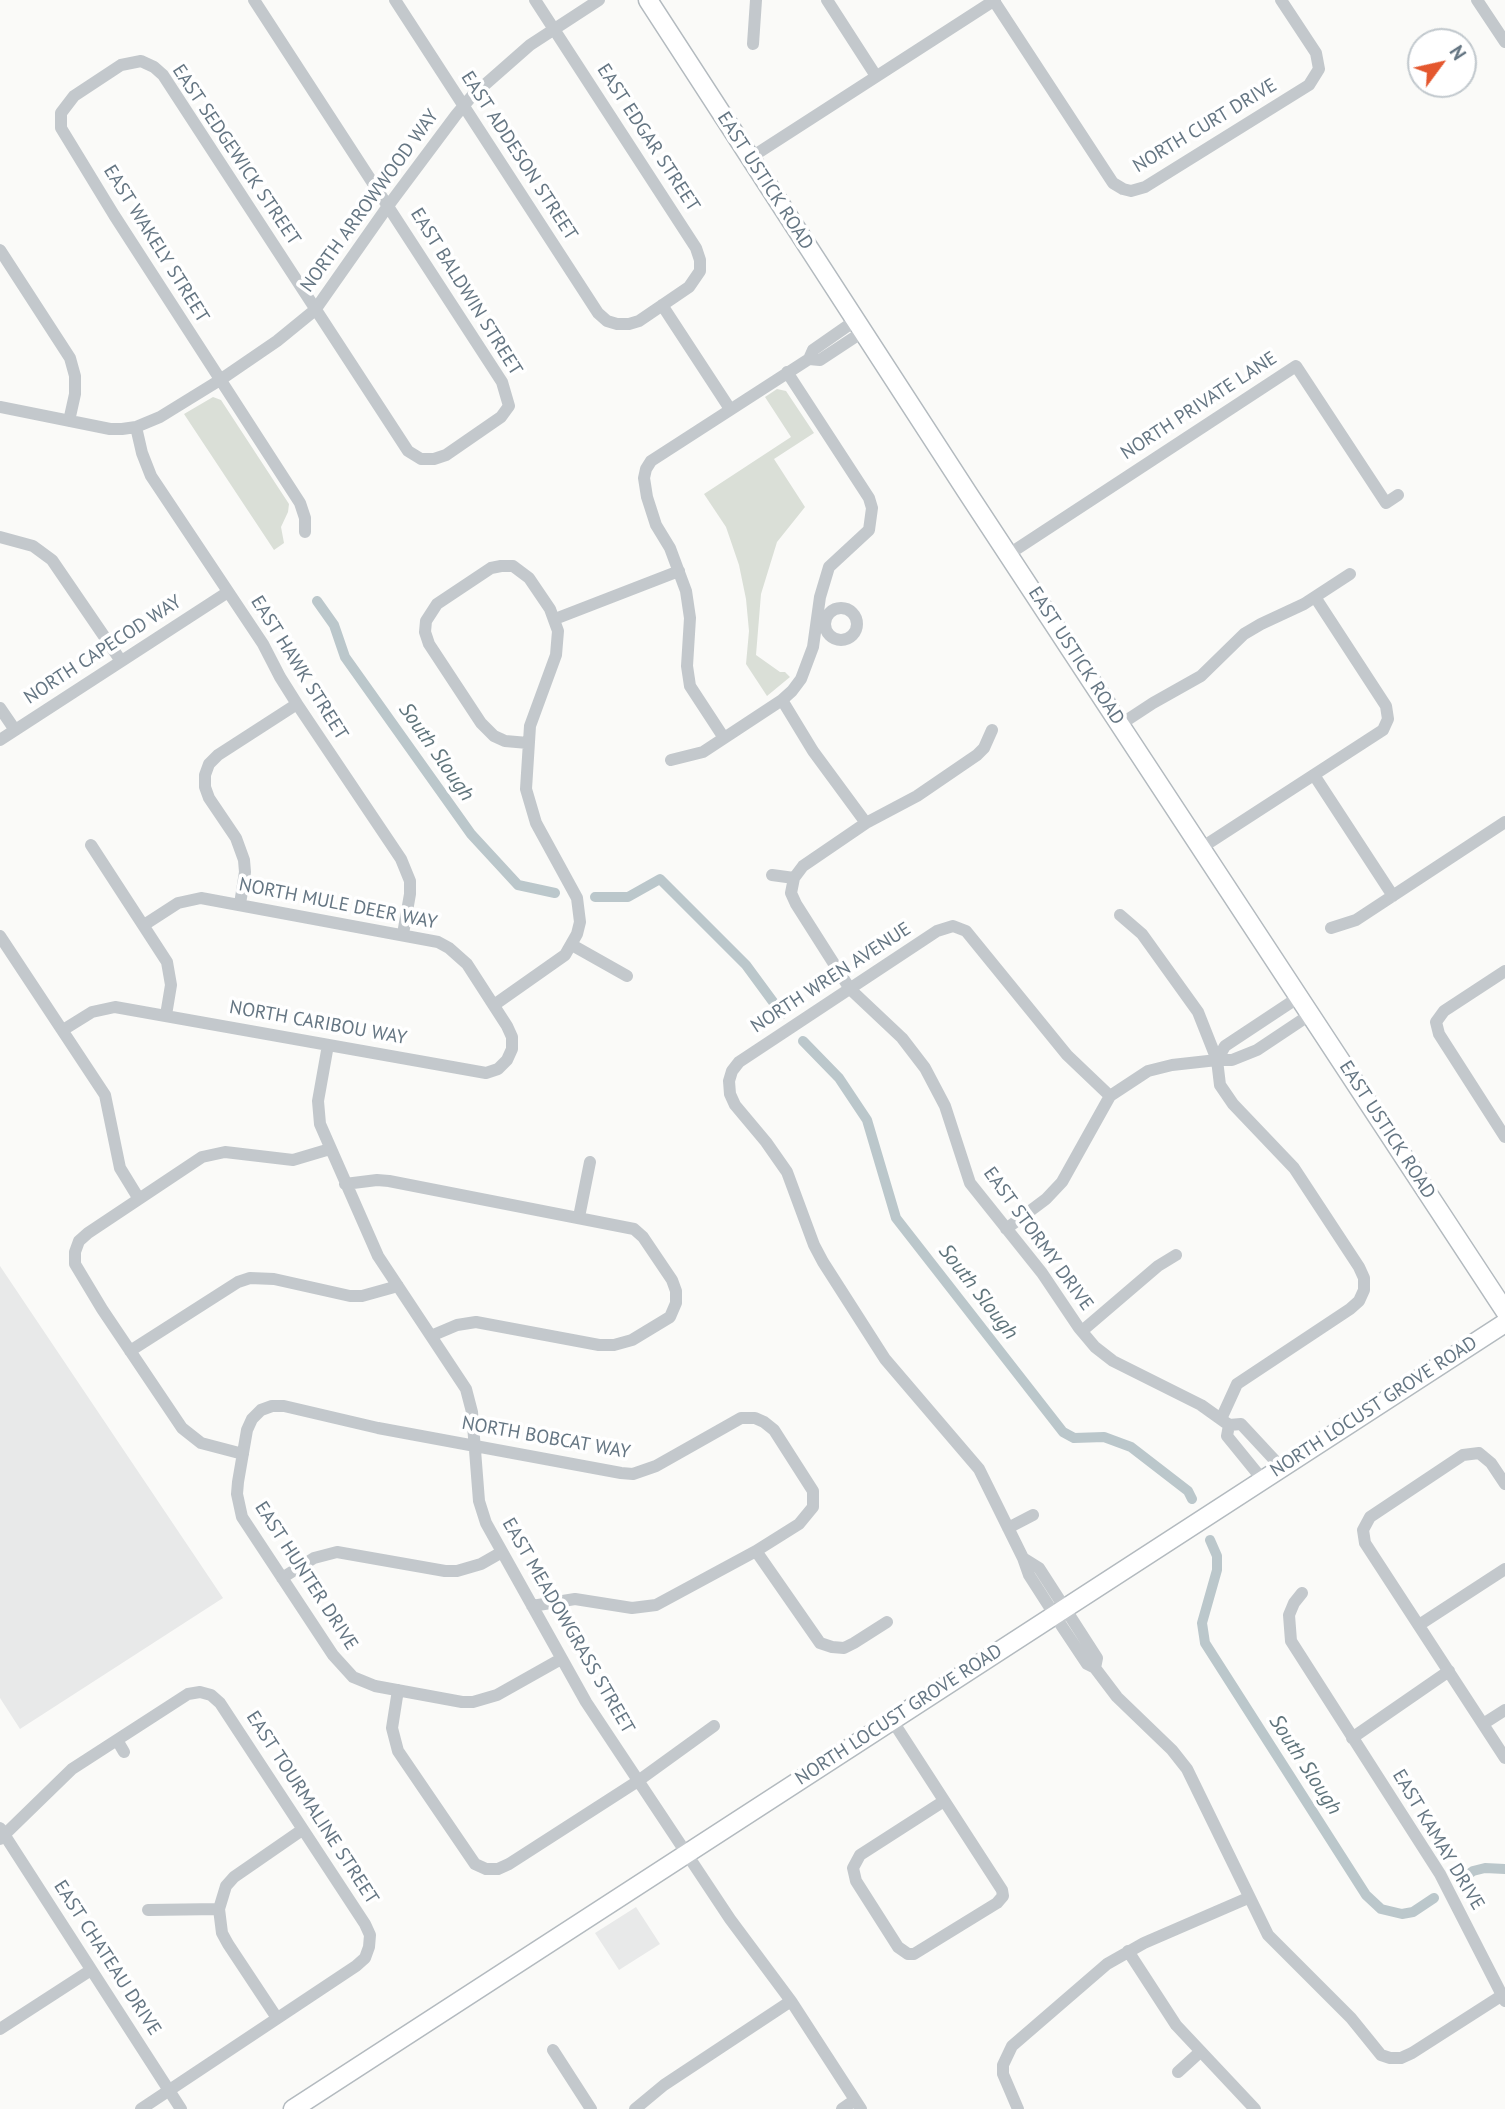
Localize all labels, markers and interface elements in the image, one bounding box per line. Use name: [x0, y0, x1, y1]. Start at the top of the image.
north arrow: [1407, 28, 1477, 98]
text: N: [1444, 41, 1471, 64]
street label: EAST SEDGEWICK STREET: [167, 60, 305, 250]
street label: EAST EDGAR STREET: [592, 60, 704, 216]
street label: EAST ADDESON STREET: [456, 67, 582, 245]
street label: NORTH CURT DRIVE: [1129, 74, 1281, 178]
street label: NORTH ARROWWOOD WAY: [296, 105, 444, 297]
street label: EAST USTICK ROAD: [712, 108, 818, 254]
street label: EAST WAKELY STREET: [98, 161, 214, 327]
street label: EAST BALDWIN STREET: [405, 204, 527, 380]
street label: NORTH PRIVATE LANE: [1117, 347, 1281, 465]
street label: EAST USTICK ROAD: [1023, 583, 1129, 729]
street label: NORTH CAPECOD WAY: [20, 591, 186, 709]
street label: EAST HAWK STREET: [245, 592, 353, 744]
water label: South Slough: [393, 698, 479, 806]
street label: NORTH MULE DEER WAY: [237, 874, 439, 934]
street label: NORTH WREN AVENUE: [747, 918, 915, 1038]
street label: NORTH CARIBOU WAY: [228, 996, 408, 1050]
street label: EAST USTICK ROAD: [1334, 1057, 1440, 1203]
street label: EAST STORMY DRIVE: [978, 1163, 1098, 1315]
water label: South Slough: [933, 1239, 1023, 1345]
street label: NORTH LOCUST GROVE ROAD: [1266, 1332, 1482, 1482]
street label: NORTH BOBCAT WAY: [460, 1412, 632, 1464]
street label: EAST HUNTER DRIVE: [250, 1498, 362, 1654]
street label: EAST MEADOWGRASS STREET: [497, 1514, 639, 1738]
street label: NORTH LOCUST GROVE ROAD: [791, 1640, 1007, 1790]
street label: EAST TOURMALINE STREET: [241, 1707, 383, 1909]
water label: South Slough: [1263, 1710, 1347, 1820]
street label: EAST KAMAY DRIVE: [1387, 1766, 1489, 1914]
street label: EAST CHATEAU DRIVE: [48, 1876, 166, 2040]

